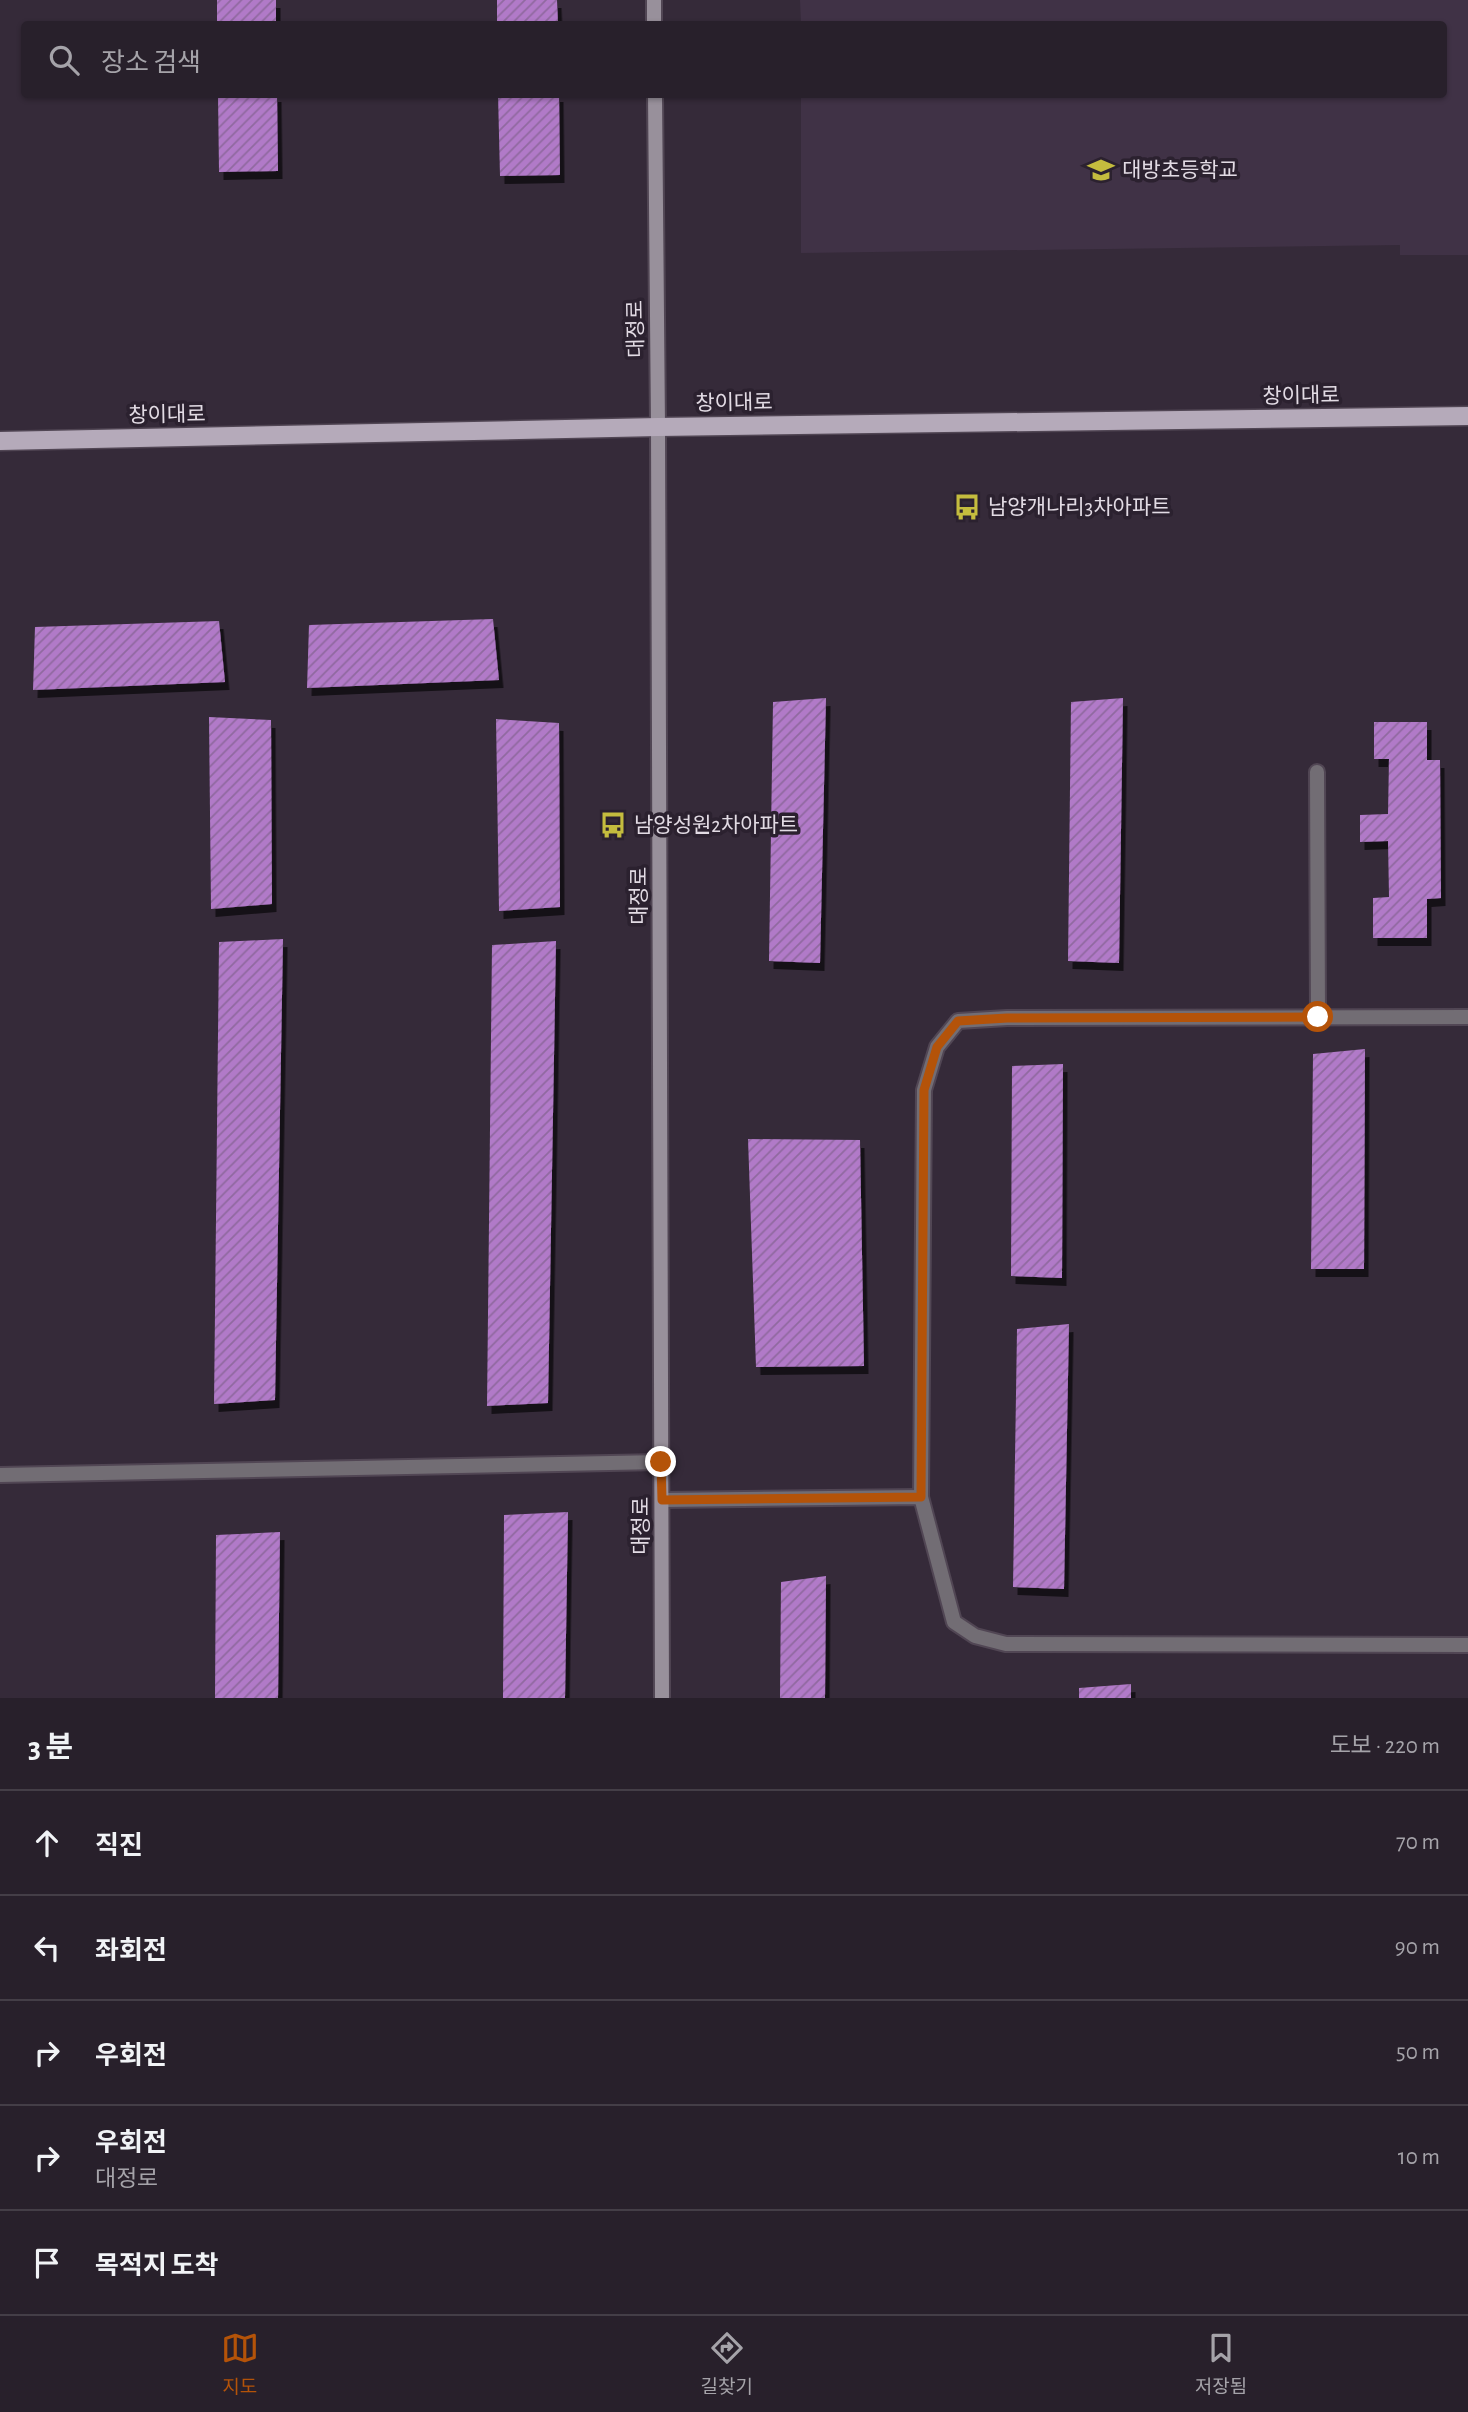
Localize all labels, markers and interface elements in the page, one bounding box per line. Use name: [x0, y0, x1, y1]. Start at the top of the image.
search box: [21, 21, 1447, 98]
icon: search: [45, 41, 83, 79]
text: 장소 검색: [101, 50, 201, 76]
school or university icon: 대방초등학교: [1086, 155, 1116, 185]
place label: 대방초등학교: [1122, 159, 1238, 181]
street label: 대정로: [624, 300, 647, 358]
street label: 창이대로: [1262, 384, 1340, 407]
street label: 창이대로: [695, 391, 773, 414]
street label: 창이대로: [128, 403, 206, 426]
bus stop icon: 남양개나리3차아파트: [952, 492, 982, 522]
place label: 남양개나리3차아파트: [988, 496, 1171, 518]
bus stop icon: 남양성원2차아파트: [598, 810, 628, 840]
place label: 남양성원2차아파트: [634, 814, 798, 836]
street label: 대정로: [628, 867, 650, 925]
route start: [1302, 1001, 1333, 1032]
route end: [645, 1446, 676, 1477]
street label: 대정로: [630, 1497, 652, 1555]
text: 3 분: [28, 1733, 73, 1763]
text: 도보 · 220 m: [1330, 1735, 1440, 1758]
icon: ahead: [28, 1824, 66, 1862]
text: 70 m: [1396, 1831, 1440, 1854]
text: 직진: [95, 1833, 143, 1859]
icon: left: [28, 1929, 66, 1967]
text: 90 m: [1395, 1936, 1440, 1959]
text: 좌회전: [95, 1938, 167, 1964]
icon: right: [28, 2034, 66, 2072]
text: 50 m: [1396, 2041, 1440, 2064]
text: 우회전: [95, 2043, 167, 2069]
text: 우회전: [95, 2130, 167, 2156]
icon: right: [28, 2139, 66, 2177]
text: 10 m: [1398, 2146, 1440, 2169]
text: 대정로: [95, 2168, 158, 2191]
icon: arrive: [28, 2244, 66, 2282]
text: 목적지 도착: [95, 2253, 219, 2279]
tab: 지도: [221, 2329, 259, 2399]
tab: 길찾기: [701, 2329, 753, 2399]
tab: 저장됨: [1195, 2329, 1247, 2399]

